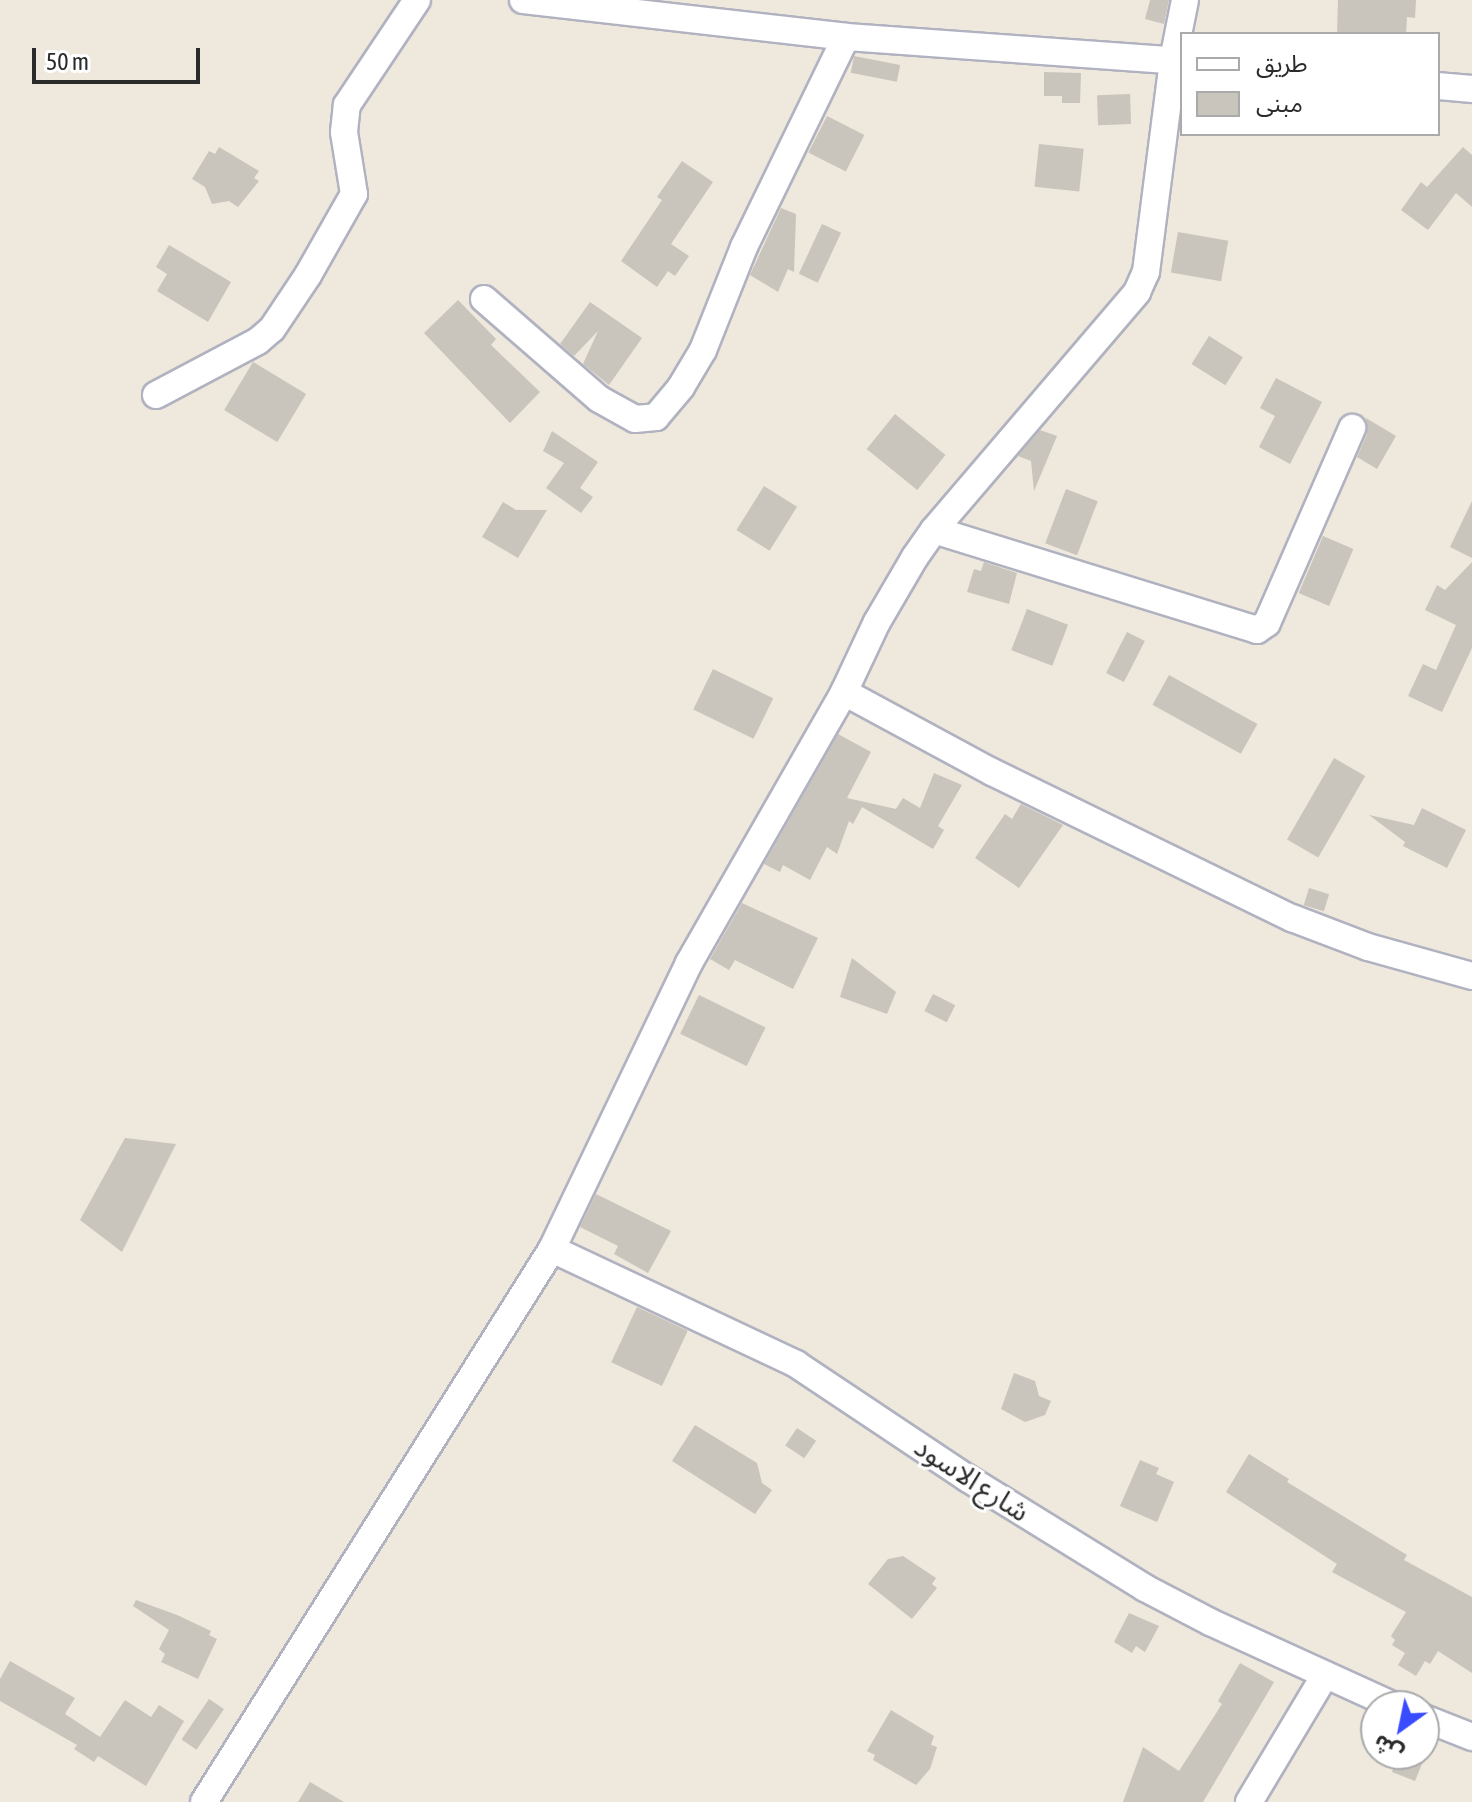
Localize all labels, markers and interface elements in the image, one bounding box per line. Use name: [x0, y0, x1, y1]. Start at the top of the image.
scale bar: [36, 32, 204, 82]
legend: [1180, 32, 1440, 136]
text: 50 m: [46, 48, 89, 75]
text: طريق: [1256, 50, 1308, 77]
text: مبنى: [1256, 90, 1303, 117]
street label: شارع الاسود: [908, 1430, 1036, 1528]
north arrow: [1360, 1690, 1440, 1770]
text: ش: [1368, 1729, 1408, 1768]

